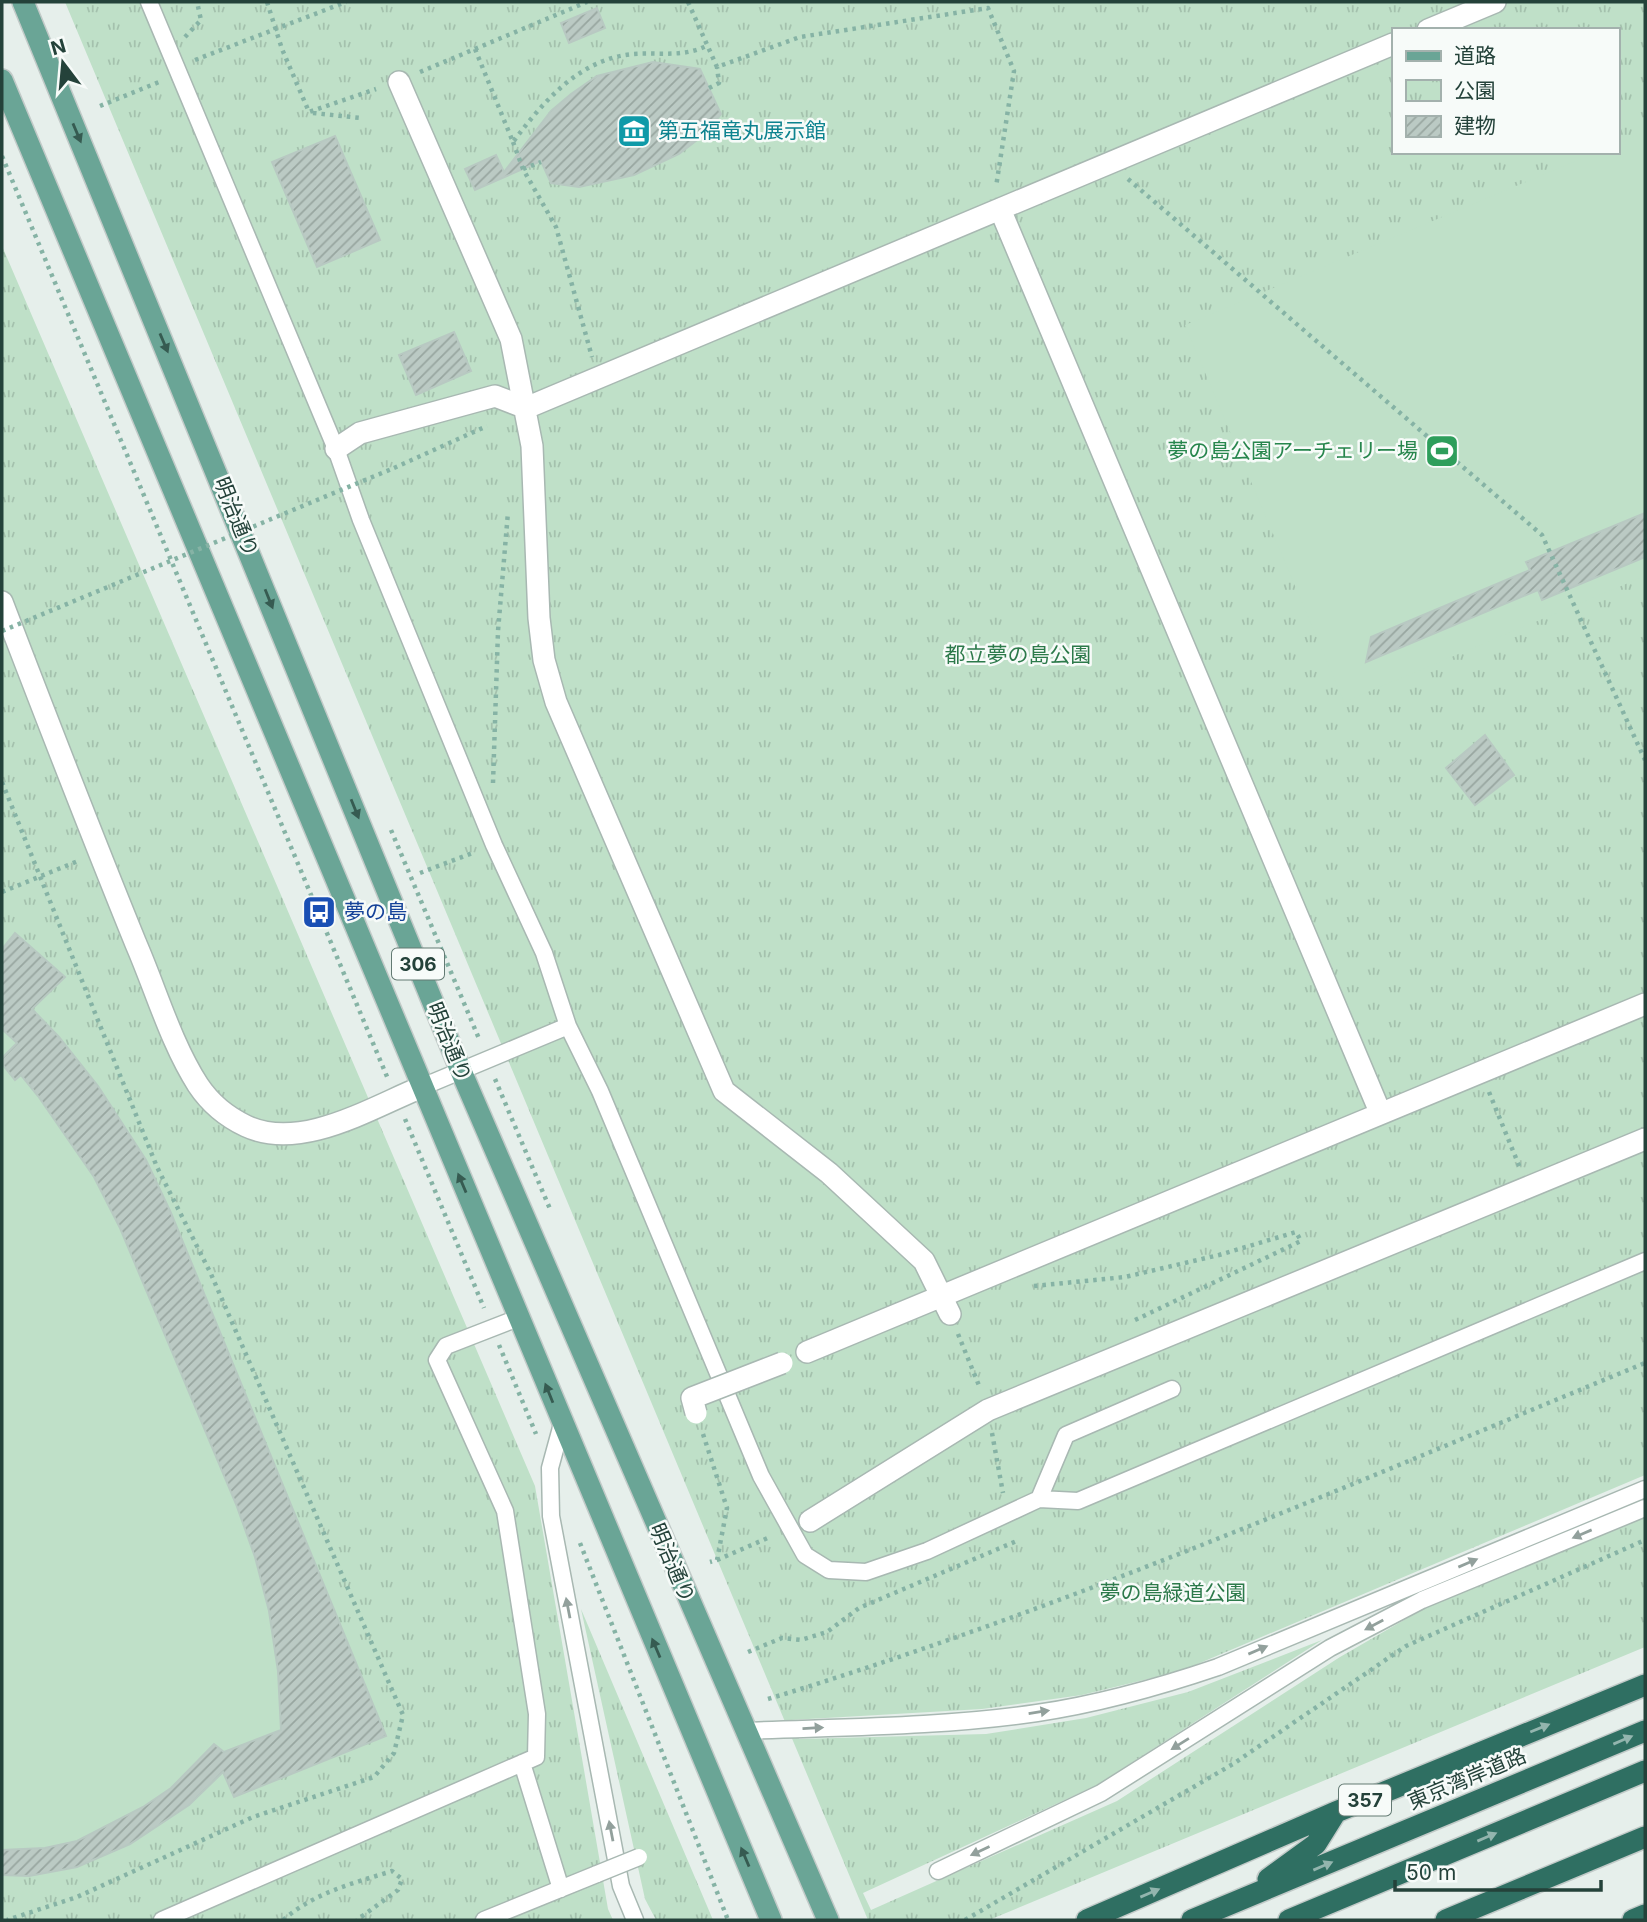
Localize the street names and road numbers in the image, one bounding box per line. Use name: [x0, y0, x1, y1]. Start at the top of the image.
street label: 明治通り: [209, 473, 264, 560]
road number: 306: [392, 948, 444, 980]
street label: 明治通り: [422, 998, 477, 1085]
street label: 明治通り: [645, 1519, 700, 1606]
street label: 東京湾岸道路: [1404, 1742, 1530, 1815]
road number: 357: [1339, 1784, 1391, 1816]

